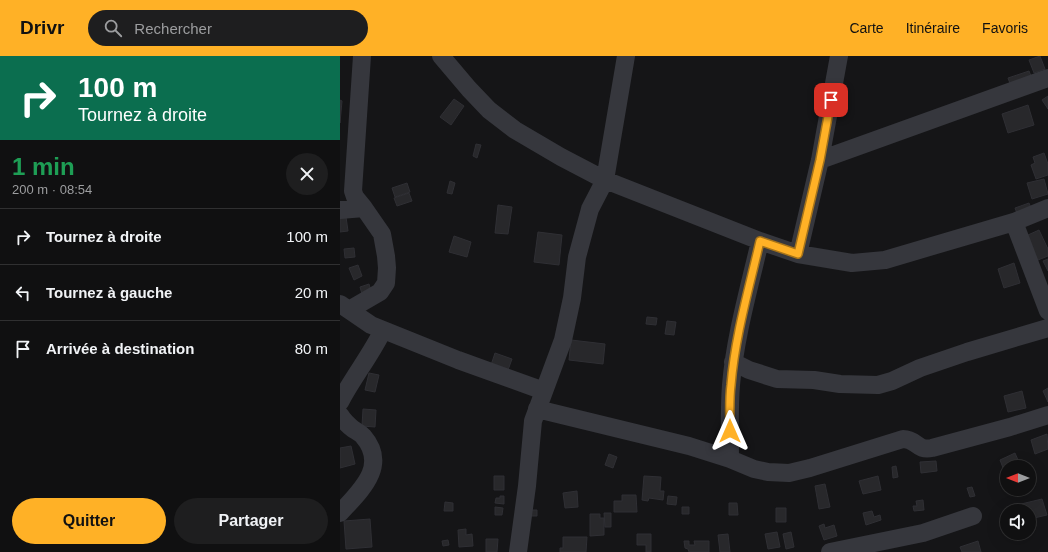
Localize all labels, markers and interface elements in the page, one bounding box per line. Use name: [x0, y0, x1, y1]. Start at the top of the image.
search box: [88, 10, 368, 46]
text: Drivr: [20, 17, 64, 38]
icon: search: [102, 17, 124, 39]
text: Rechercher: [134, 20, 212, 37]
text: Carte: [849, 20, 884, 36]
text: Itinéraire: [906, 20, 960, 36]
text: Favoris: [982, 20, 1028, 36]
icon: right: [12, 72, 64, 124]
text: 100 m: [78, 72, 157, 103]
pin: [814, 83, 848, 117]
icon: arrive: [820, 89, 842, 111]
text: Tournez à droite: [78, 105, 207, 125]
text: 1 min: [12, 153, 75, 180]
button: close: [286, 153, 328, 195]
text: 200 m · 08:54: [12, 182, 92, 197]
icon: right: [12, 226, 34, 248]
text: Tournez à droite: [46, 228, 162, 245]
text: 100 m: [286, 228, 328, 245]
icon: left: [12, 282, 34, 304]
text: Tournez à gauche: [46, 284, 172, 301]
text: 20 m: [295, 284, 328, 301]
icon: arrive: [12, 338, 34, 360]
text: Arrivée à destination: [46, 340, 194, 357]
text: 80 m: [295, 340, 328, 357]
position arrow: [709, 410, 751, 452]
north arrow: [1000, 460, 1036, 496]
map controls: [1000, 460, 1036, 540]
button: Quitter: [12, 498, 166, 544]
button: Partager: [174, 498, 328, 544]
button: sound: [1000, 504, 1036, 540]

